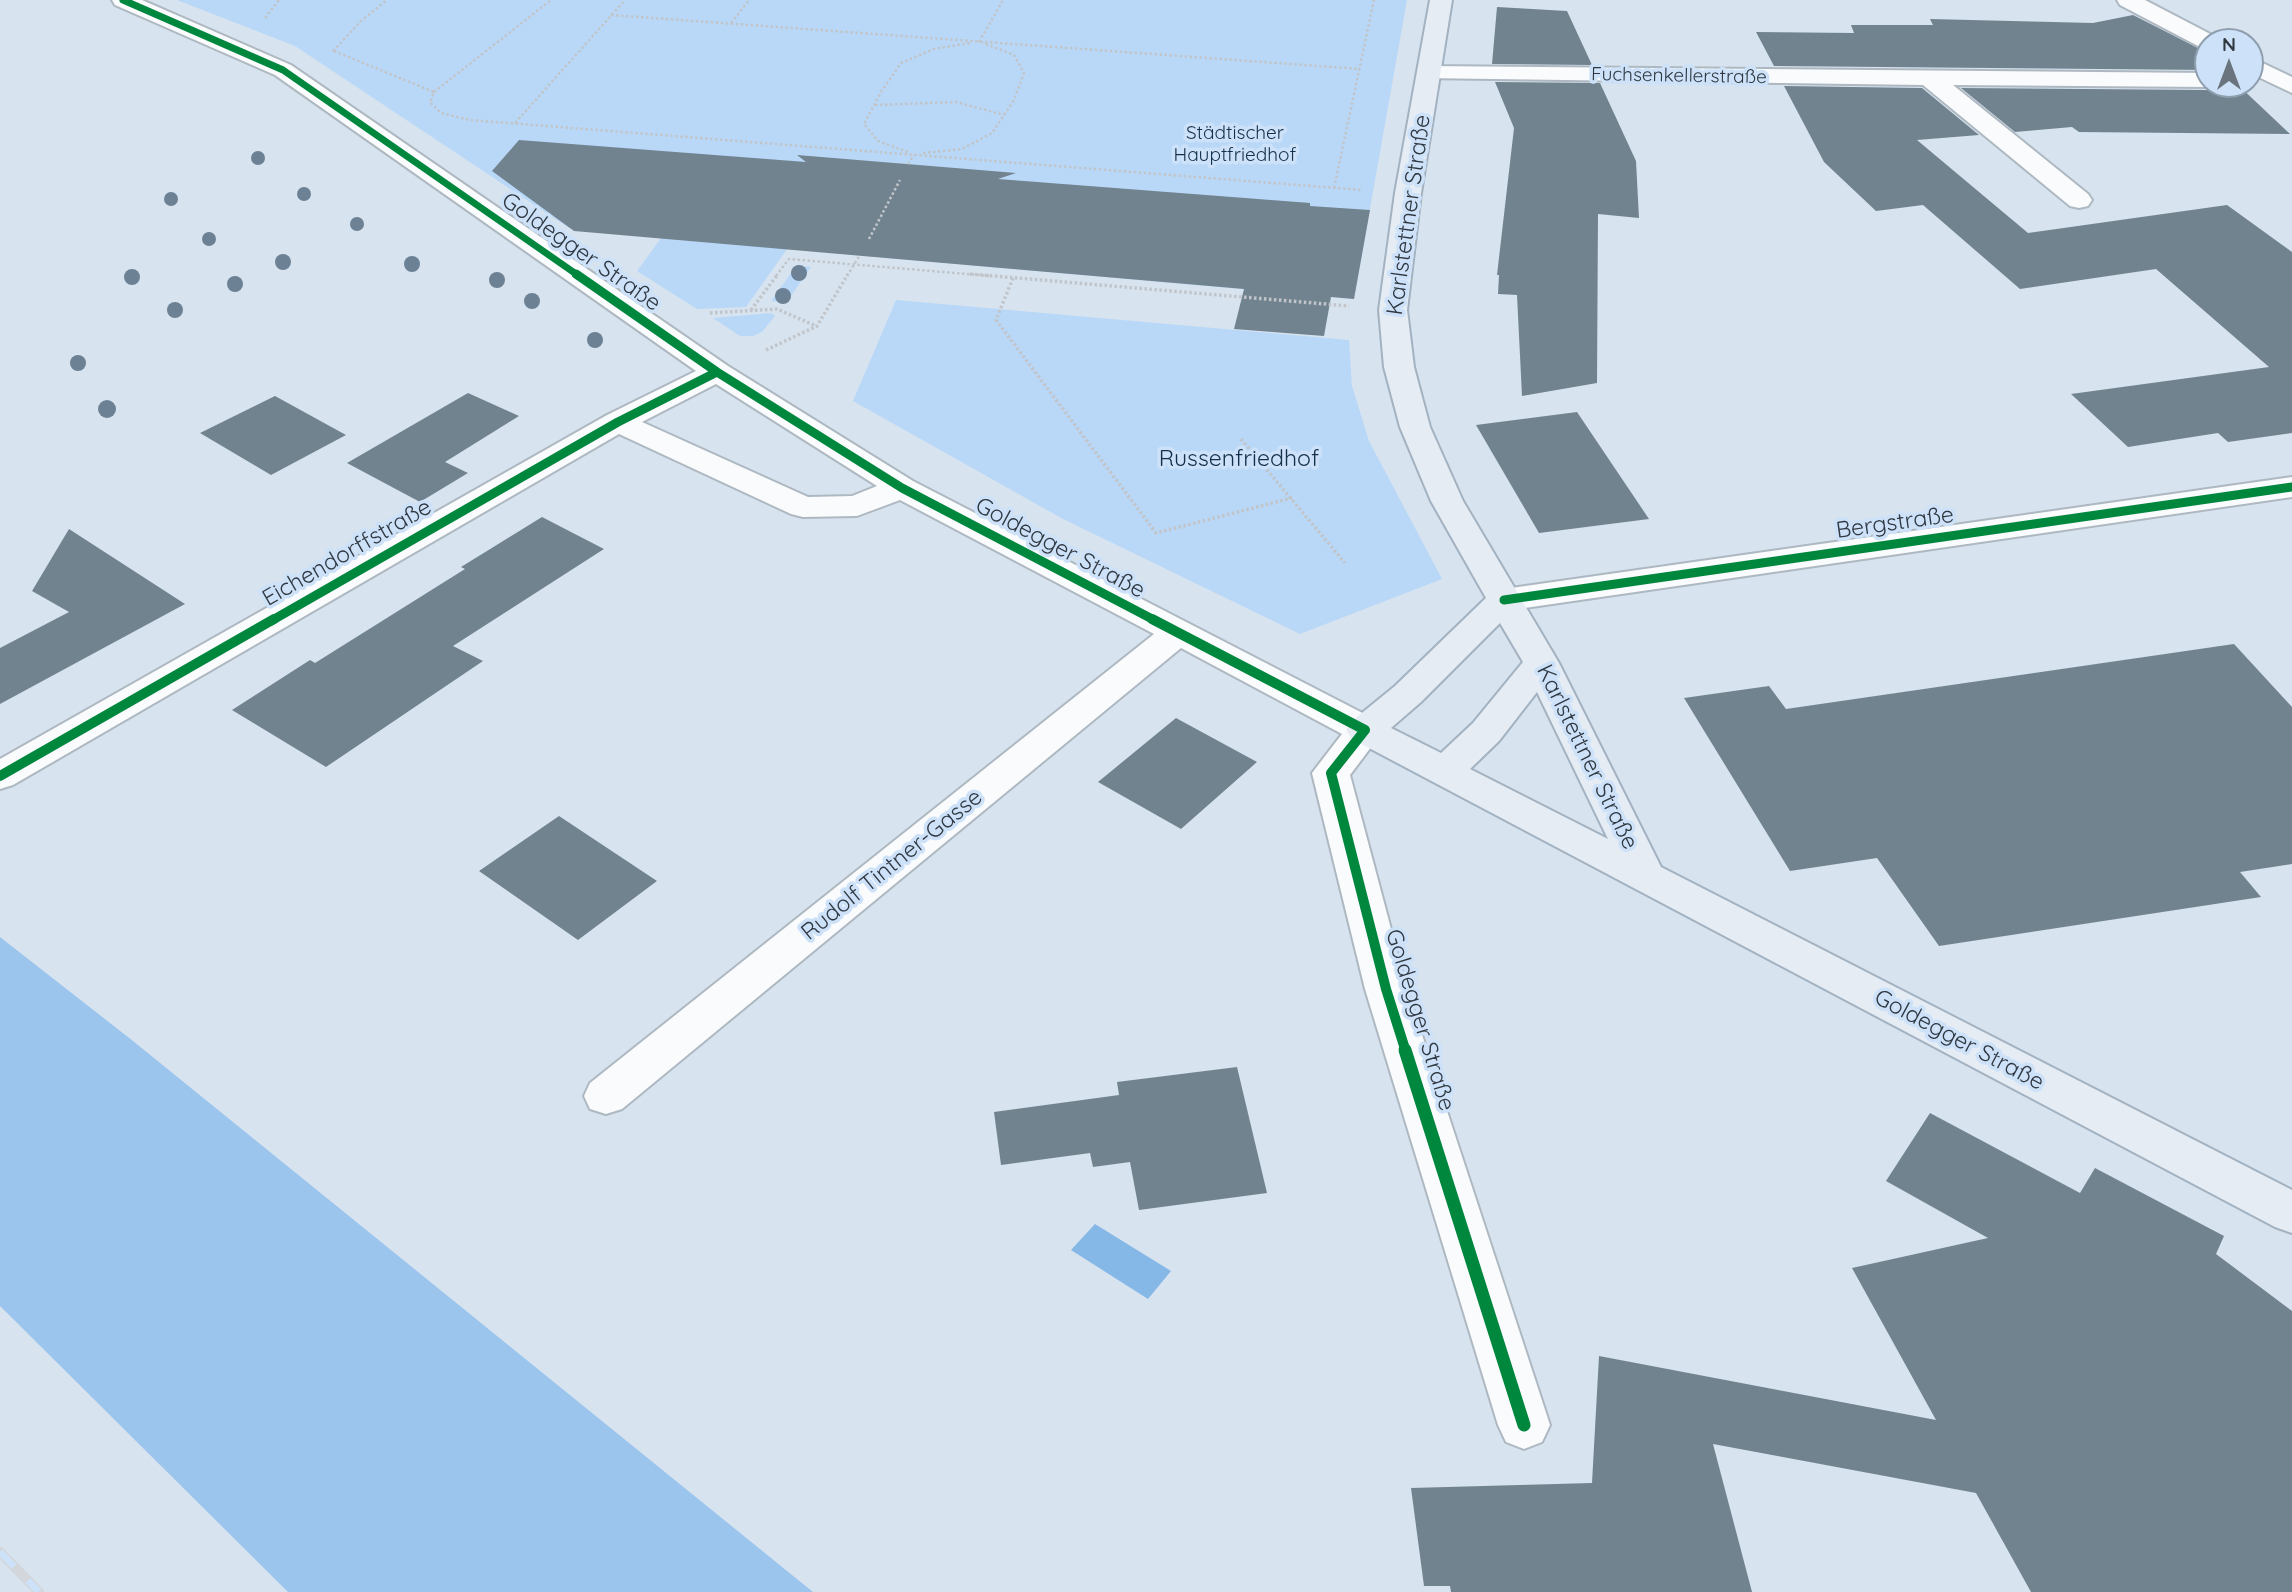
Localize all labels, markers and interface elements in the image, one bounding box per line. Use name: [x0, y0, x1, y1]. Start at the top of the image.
north arrow: [2194, 28, 2264, 98]
text: N: [2222, 32, 2236, 56]
street label: Fuchsenkellerstraße: [1591, 63, 1767, 89]
street label: Karlstettner Straße: [1381, 113, 1437, 317]
park label: Städtischer Hauptfriedhof: [1174, 122, 1296, 166]
street label: Goldegger Straße: [496, 187, 666, 317]
park label: Russenfriedhof: [1159, 445, 1319, 473]
street label: Goldegger Straße: [970, 492, 1150, 604]
street label: Eichendorffstraße: [258, 493, 436, 613]
street label: Bergstraße: [1834, 501, 1956, 545]
street label: Karlstettner Straße: [1530, 660, 1644, 854]
street label: Rudolf Tintner-Gasse: [796, 784, 988, 946]
street label: Goldegger Straße: [1379, 926, 1461, 1114]
street label: Goldegger Straße: [1869, 984, 2049, 1096]

